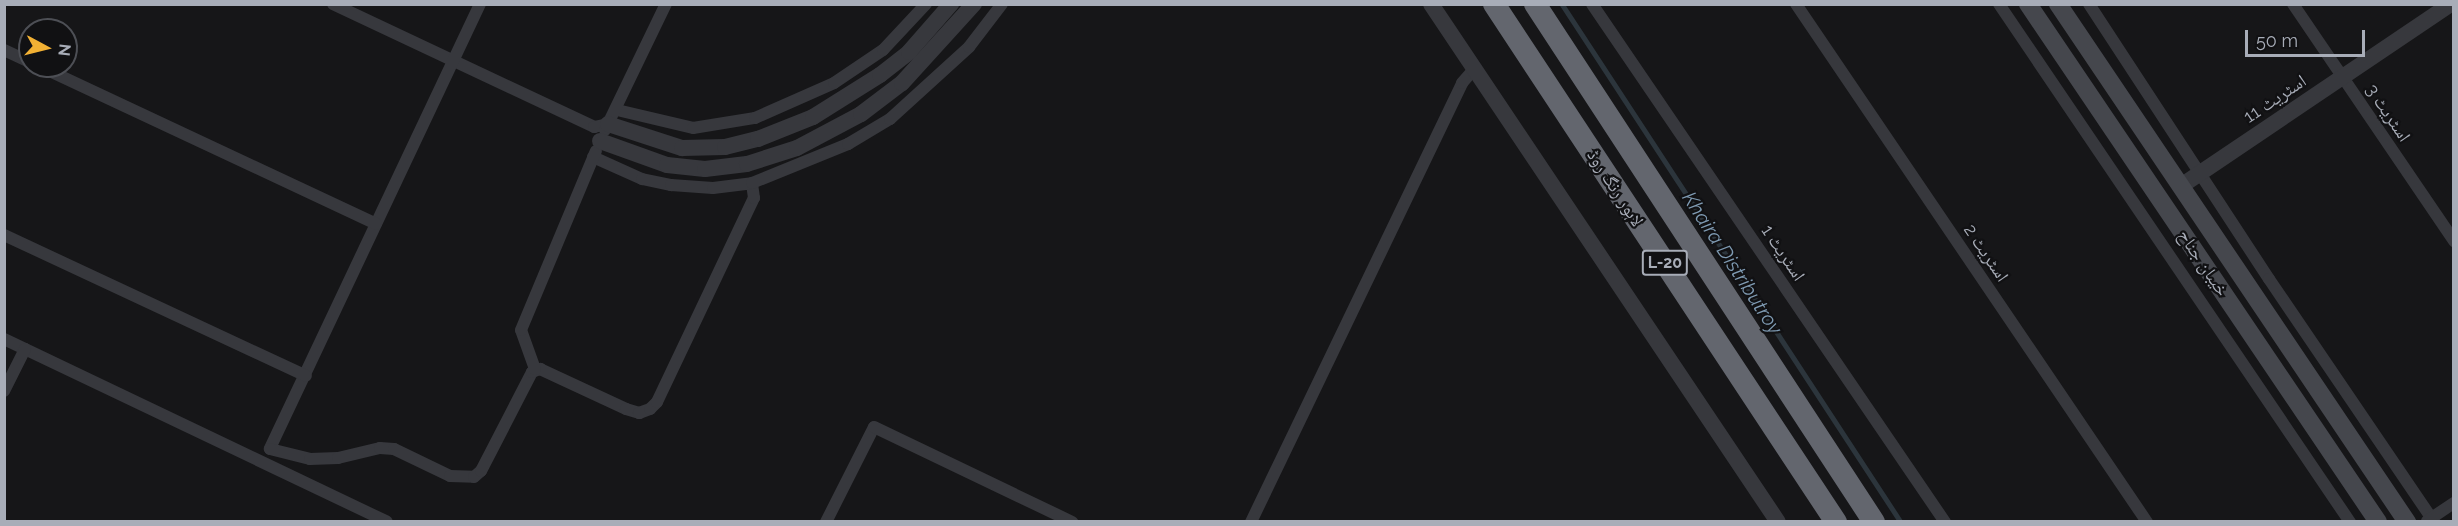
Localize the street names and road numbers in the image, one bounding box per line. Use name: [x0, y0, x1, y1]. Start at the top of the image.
street label: اسٹریٹ 11: [2240, 70, 2310, 128]
street label: اسٹریٹ 3: [2361, 80, 2415, 146]
street label: لاہور رنگ روڈ: [1582, 145, 1648, 231]
street label: اسٹریٹ 2: [1959, 220, 2013, 286]
street label: اسٹریٹ 1: [1756, 221, 1810, 285]
street label: خیبان جناح: [2173, 226, 2233, 300]
road number: L-20: [1641, 250, 1689, 276]

